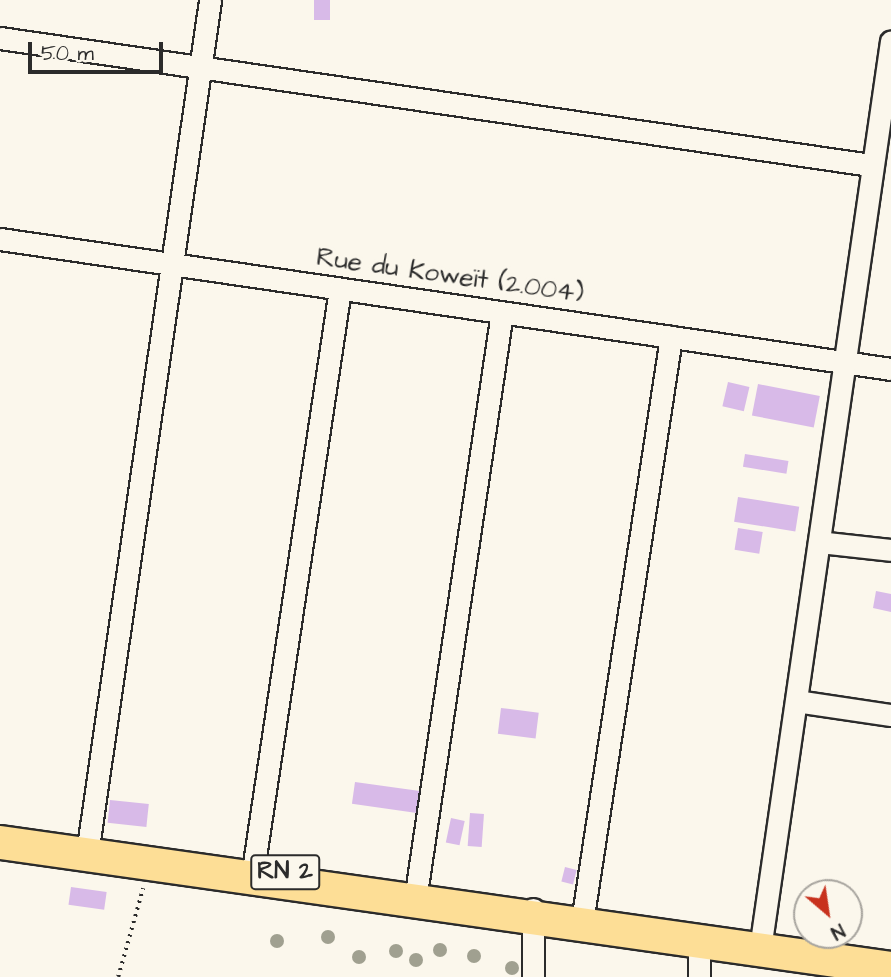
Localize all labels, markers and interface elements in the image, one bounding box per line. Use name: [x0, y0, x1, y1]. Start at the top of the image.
scale bar: [32, 28, 166, 72]
text: 50 m: [41, 39, 94, 68]
street label: Rue du Koweït (2.004): [314, 242, 586, 310]
road number: RN 2: [250, 852, 320, 892]
north arrow: [793, 879, 863, 949]
text: N: [826, 916, 849, 946]

